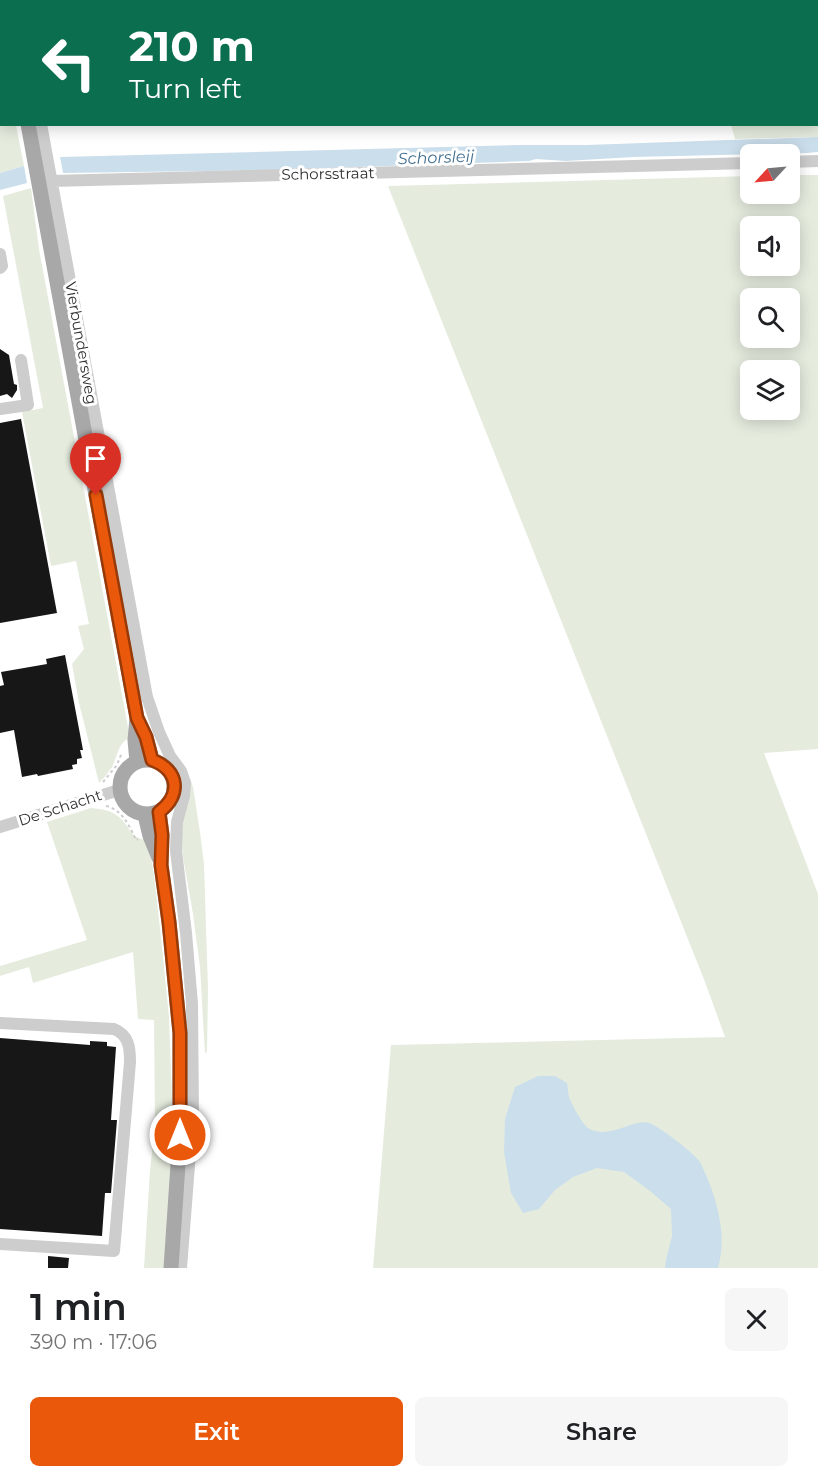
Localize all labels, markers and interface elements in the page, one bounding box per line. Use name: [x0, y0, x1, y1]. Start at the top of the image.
text: 210 m: [129, 20, 255, 72]
icon: left: [30, 24, 108, 102]
text: Turn left: [129, 72, 242, 105]
north arrow: [740, 144, 800, 204]
map controls: [740, 144, 800, 420]
water label: Schorsleij: [397, 147, 475, 168]
street label: Schorsstraat: [281, 163, 375, 184]
button: sound: [740, 216, 800, 276]
street label: Vierbundersweg: [61, 280, 102, 406]
button: search: [740, 288, 800, 348]
button: layers: [740, 360, 800, 420]
pin: [70, 433, 121, 495]
icon: arrive: [79, 442, 112, 475]
street label: De Schacht: [16, 785, 104, 830]
position arrow: [148, 1103, 212, 1167]
text: 1 min: [30, 1285, 127, 1329]
button: close: [725, 1288, 788, 1351]
text: 390 m · 17:06: [30, 1330, 157, 1354]
button: Exit: [30, 1397, 403, 1466]
button: Share: [415, 1397, 788, 1466]

